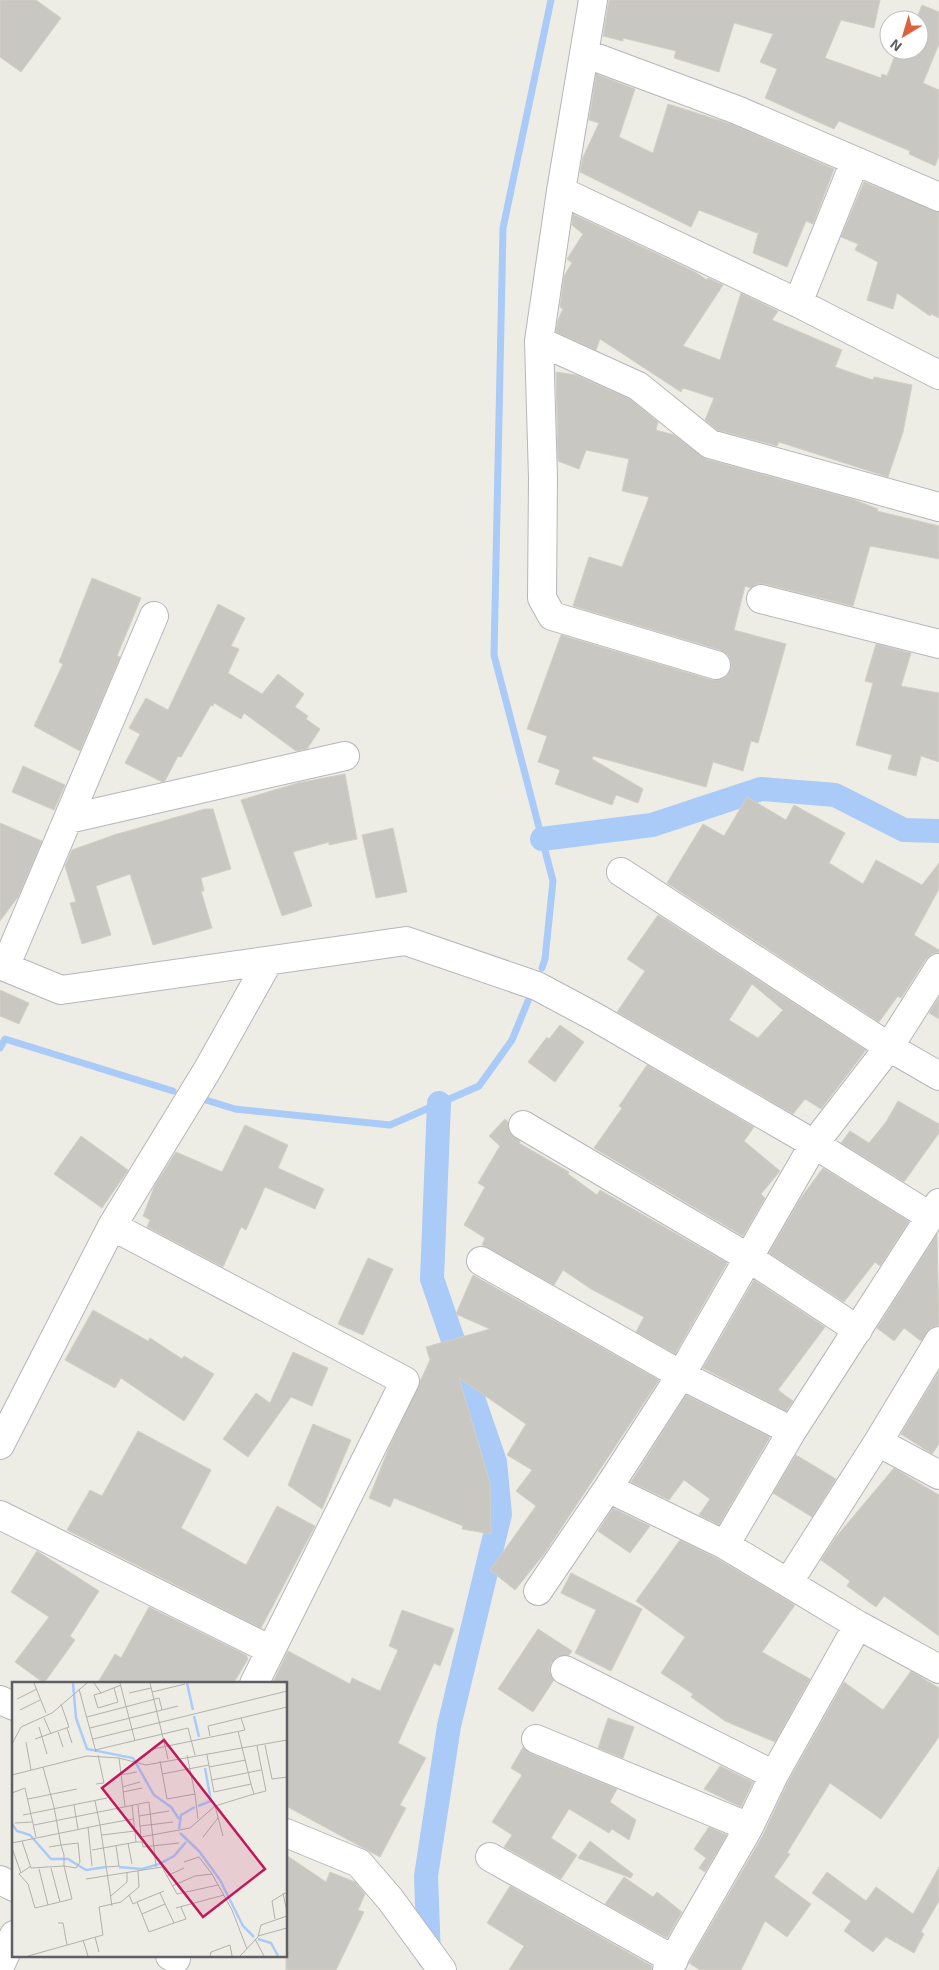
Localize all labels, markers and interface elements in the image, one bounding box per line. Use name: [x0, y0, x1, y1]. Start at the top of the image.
north arrow: [879, 10, 929, 60]
text: N: [886, 36, 905, 55]
inset map: [12, 1682, 288, 1958]

